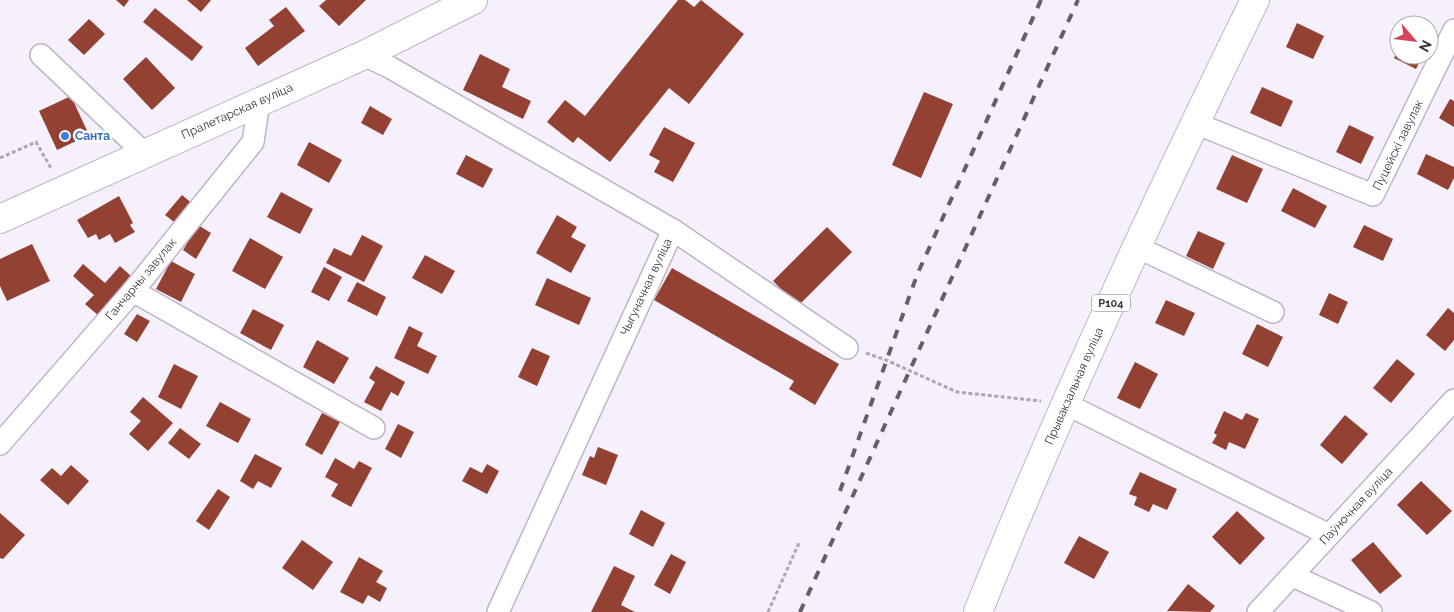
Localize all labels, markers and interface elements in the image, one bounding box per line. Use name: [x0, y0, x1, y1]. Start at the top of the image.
north arrow: [1389, 15, 1439, 65]
text: N: [1416, 38, 1435, 55]
street label: Пралетарская вуліца: [179, 80, 295, 142]
street label: Пуцейскі завулак: [1370, 97, 1426, 193]
place label: Санта: [75, 129, 110, 143]
marker: Санта: [59, 130, 71, 142]
street label: Ганчарны завулак: [103, 235, 179, 323]
street label: Чыгуначная вуліца: [617, 236, 675, 338]
road number: Р104: [1092, 294, 1130, 312]
street label: Прывакзальная вуліца: [1042, 325, 1106, 447]
street label: Паўночная вуліца: [1317, 465, 1395, 547]

